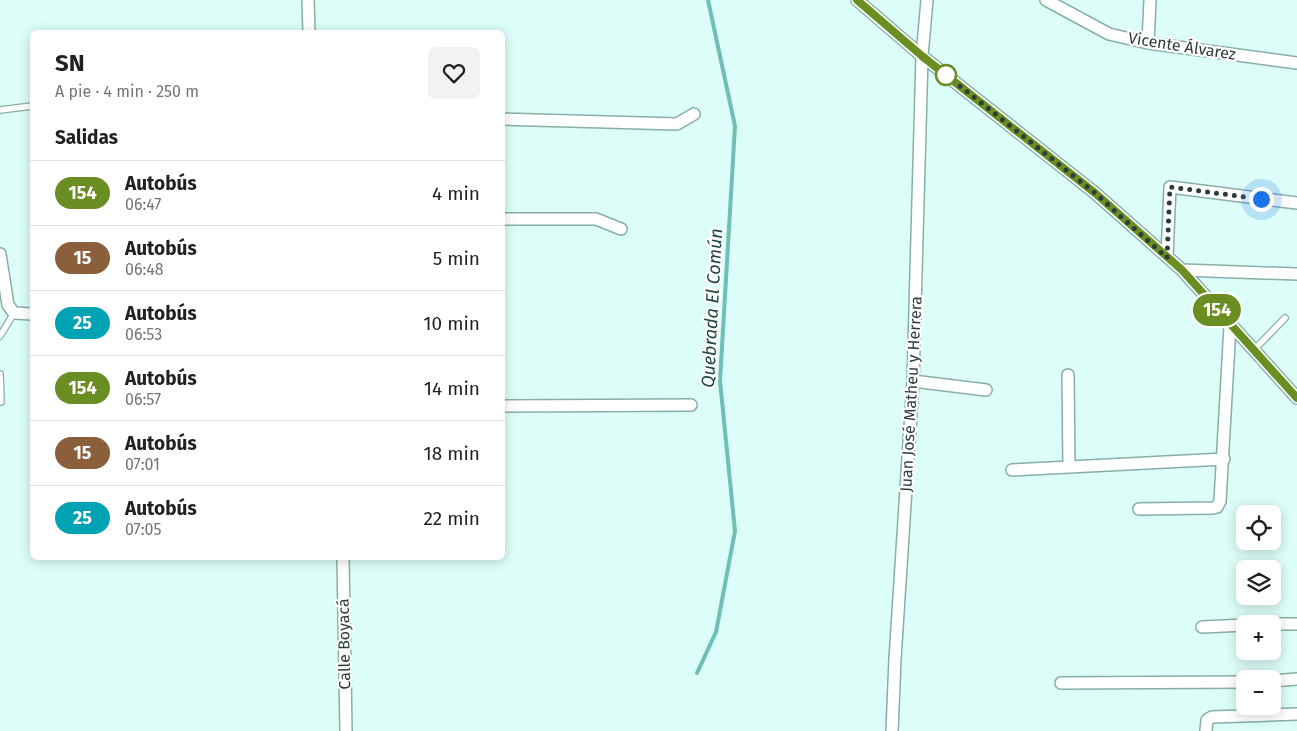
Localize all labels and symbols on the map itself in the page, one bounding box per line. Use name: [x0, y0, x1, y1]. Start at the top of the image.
street label: Vicente Álvarez: [1127, 27, 1237, 64]
unlabelled marker: [935, 64, 957, 86]
your location: [1249, 187, 1274, 212]
water label: Quebrada El Común: [697, 228, 727, 388]
line badge: 154: [1188, 294, 1246, 326]
street label: Juan José Matheu y Herrera: [896, 295, 926, 493]
street label: Calle Boyacá: [334, 598, 354, 690]

